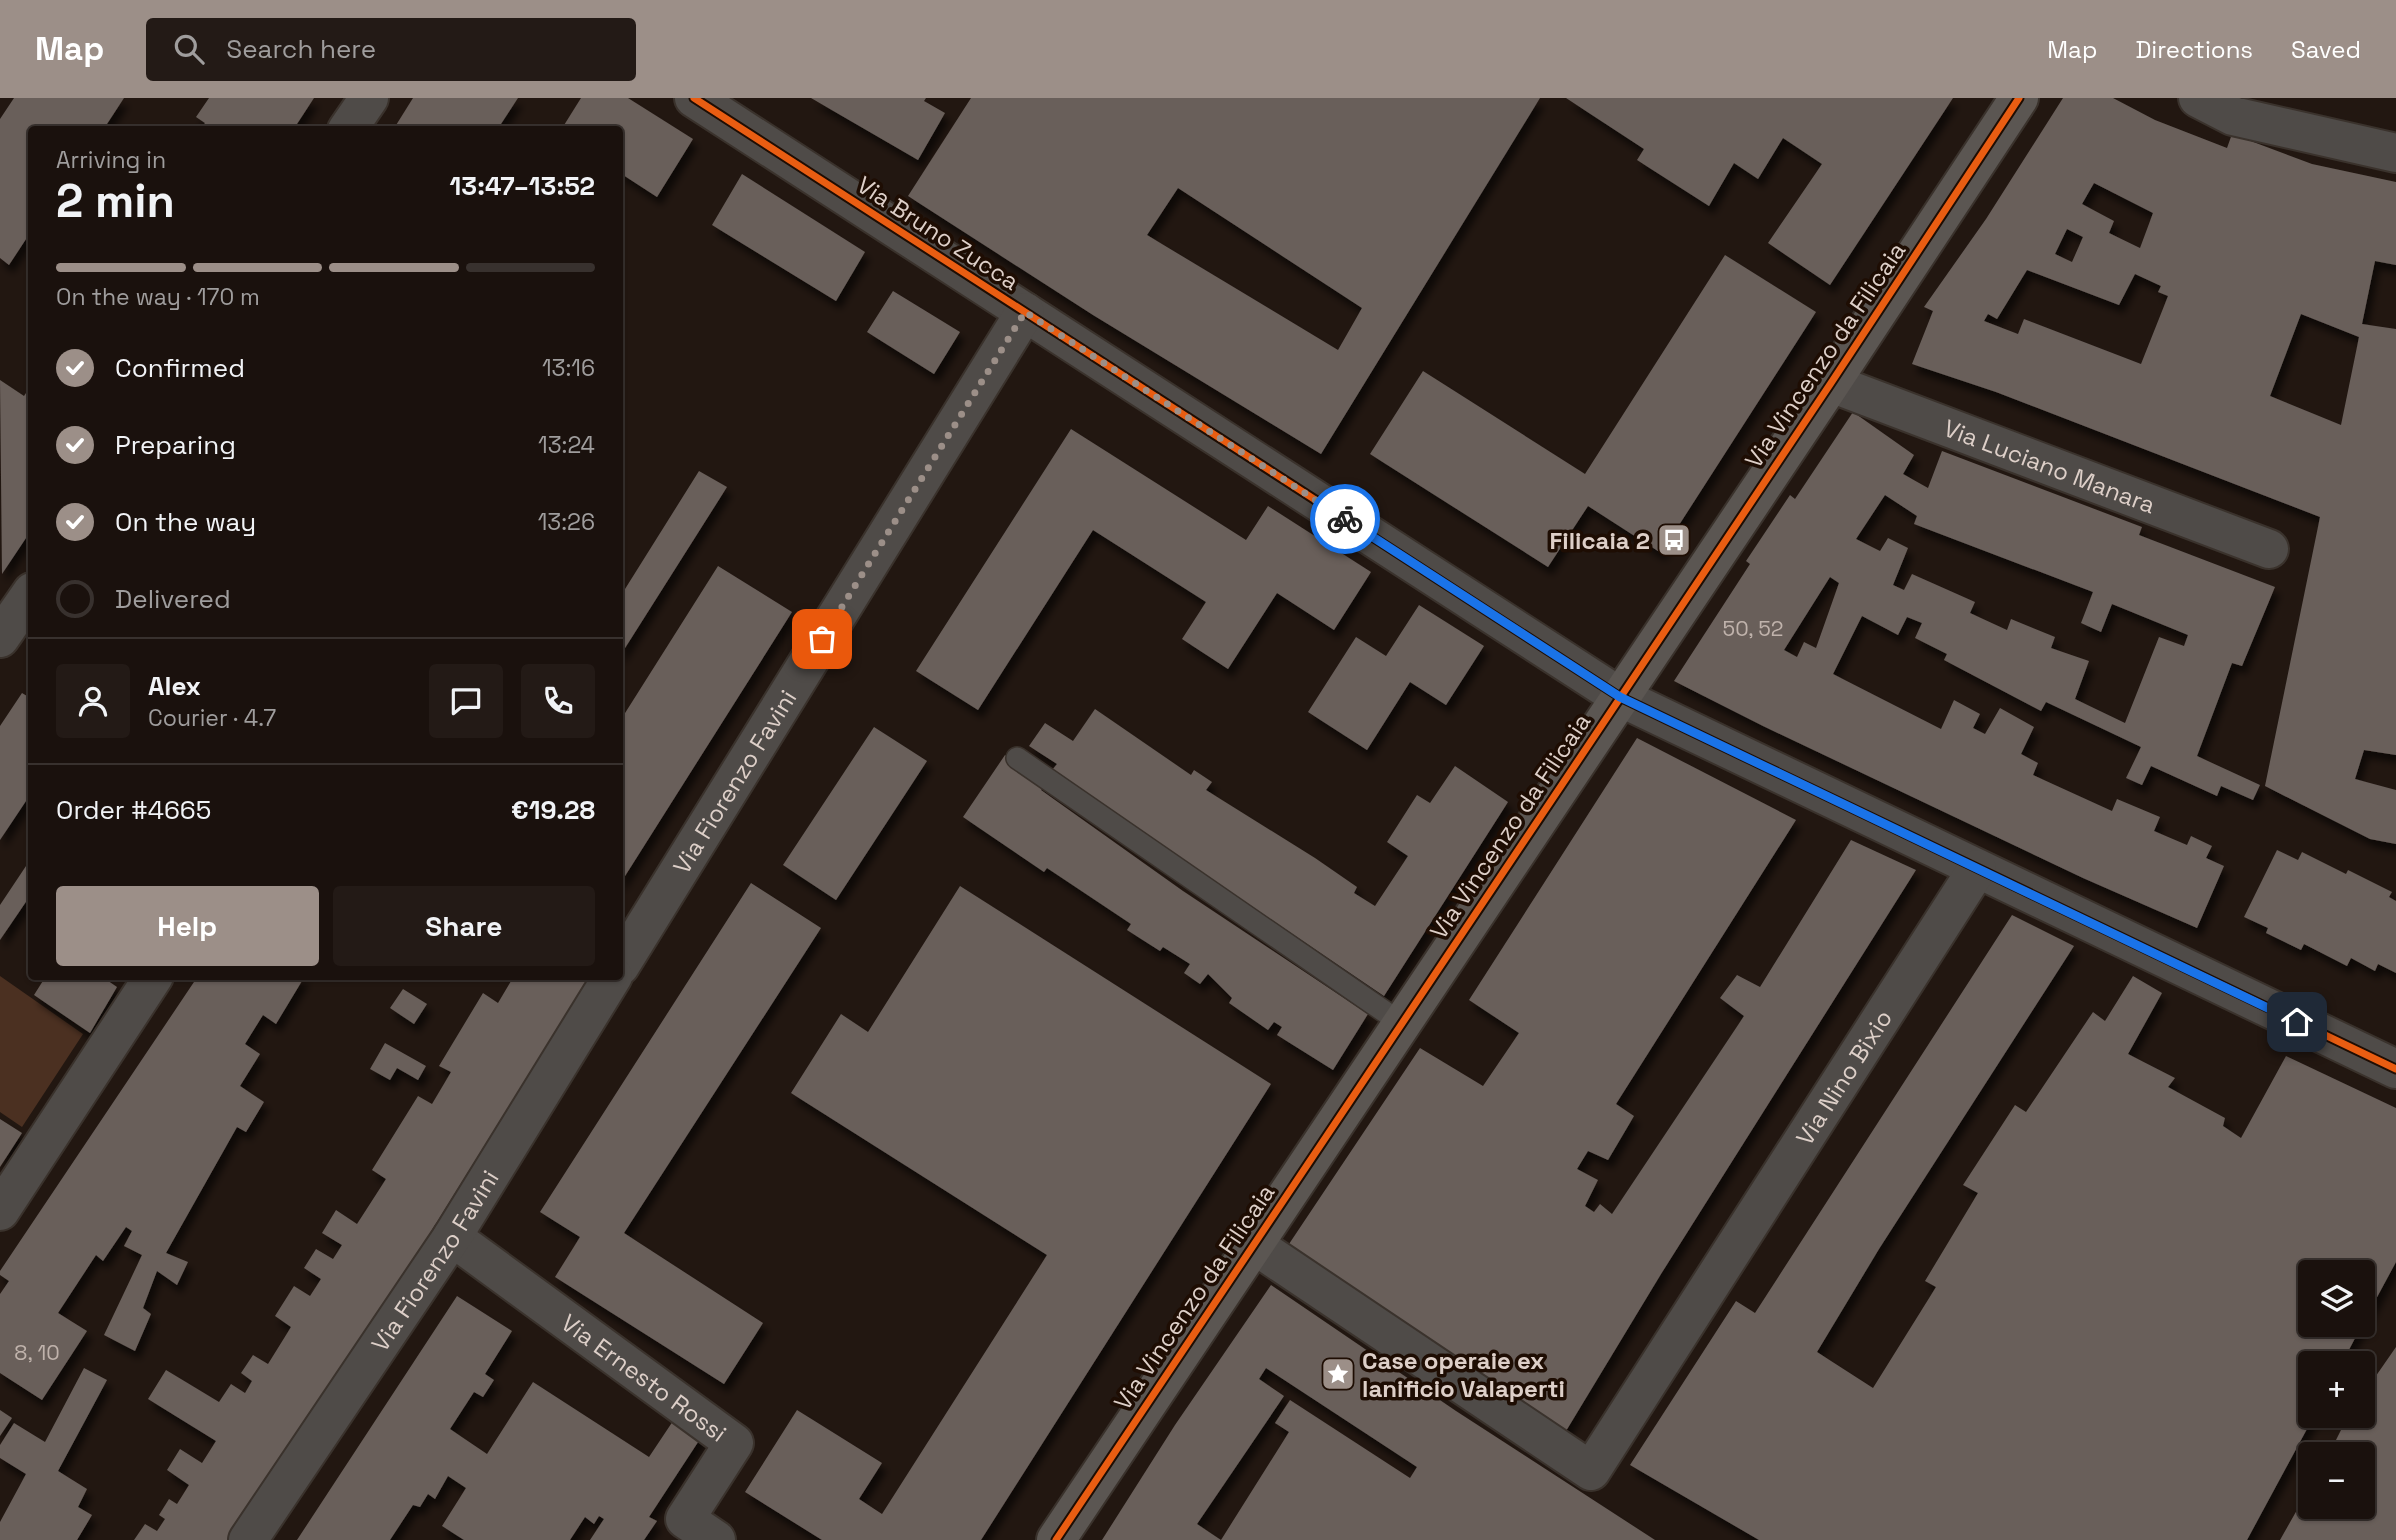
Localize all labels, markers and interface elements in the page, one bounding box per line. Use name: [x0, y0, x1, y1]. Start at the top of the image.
search box: [146, 18, 636, 81]
text: Map: [35, 28, 104, 70]
icon: search: [170, 30, 208, 68]
text: Search here: [226, 32, 376, 66]
text: Map: [2047, 34, 2097, 65]
text: Directions: [2135, 34, 2253, 65]
text: Saved: [2291, 34, 2361, 65]
text: Arriving in: [56, 145, 166, 175]
text: 13:47–13:52: [450, 169, 595, 203]
street label: Via Bruno Zucca: [851, 169, 1025, 297]
text: 2 min: [56, 172, 175, 230]
street label: Via Vincenzo da Filicaia: [1738, 236, 1912, 474]
text: On the way · 170 m: [56, 282, 260, 312]
icon: check: [56, 349, 94, 387]
text: Confirmed: [115, 351, 245, 385]
text: 13:16: [542, 353, 595, 383]
street label: Via Luciano Manara: [1940, 412, 2160, 520]
icon: check: [56, 426, 94, 464]
text: Preparing: [115, 428, 236, 462]
text: 13:24: [538, 430, 595, 460]
courier: [1310, 484, 1380, 554]
icon: bike: [1326, 500, 1364, 538]
icon: check: [56, 503, 94, 541]
text: On the way: [115, 505, 256, 539]
text: 13:26: [538, 507, 595, 537]
bus stop icon: Filicaia 2: [1655, 521, 1693, 559]
place label: Filicaia 2: [1549, 525, 1650, 556]
text: Delivered: [115, 582, 231, 616]
pin: [792, 609, 852, 669]
house number: 50, 52: [1723, 615, 1783, 642]
icon: bag: [803, 620, 841, 658]
button: person: [56, 664, 130, 738]
button: chat: [429, 664, 503, 738]
button: phone: [521, 664, 595, 738]
text: Alex: [148, 669, 201, 703]
street label: Via Fiorenzo Favini: [666, 684, 803, 879]
text: Courier · 4.7: [148, 703, 276, 733]
street label: Via Vincenzo da Filicaia: [1423, 707, 1597, 945]
text: Order #4665: [56, 793, 211, 827]
text: €19.28: [511, 793, 595, 827]
button: Help: [56, 886, 319, 966]
button: Share: [333, 886, 595, 966]
pin: [2267, 992, 2327, 1052]
icon: home: [2278, 1003, 2316, 1041]
street label: Via Nino Bixio: [1789, 1004, 1898, 1151]
street label: Via Fiorenzo Favini: [364, 1164, 505, 1357]
street label: Via Vincenzo da Filicaia: [1107, 1178, 1281, 1416]
map controls: [2298, 1260, 2375, 1519]
button: layers: [2298, 1260, 2375, 1337]
street label: Via Ernesto Rossi: [555, 1307, 733, 1448]
house number: 8, 10: [14, 1339, 60, 1366]
place label: Case operaie ex lanificio Valaperti: [1362, 1345, 1565, 1404]
button: +: [2298, 1351, 2375, 1428]
place icon: Case operaie ex lanificio Valaperti: [1319, 1355, 1357, 1393]
button: −: [2298, 1442, 2375, 1519]

